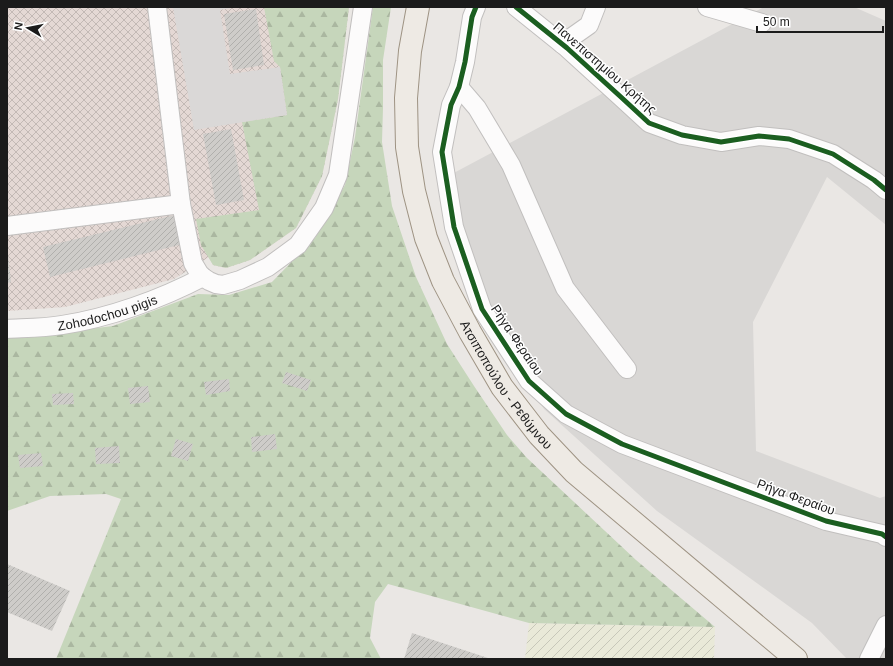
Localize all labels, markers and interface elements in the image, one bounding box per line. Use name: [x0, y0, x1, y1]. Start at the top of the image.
north arrow: [8, 8, 48, 48]
scale bar: [757, 8, 883, 34]
text: 50 m: [763, 15, 790, 29]
street label: Πανεπιστημίου Κρήτης: [550, 19, 660, 117]
text: N: [12, 21, 25, 31]
street label: Zohodochou pigis: [56, 291, 160, 333]
street label: Ρήγα Φεραίου: [488, 302, 546, 378]
street label: Ατσιποπούλου - Ρεθύμνου: [458, 318, 556, 452]
street label: Ρήγα Φεραίου: [755, 476, 837, 518]

